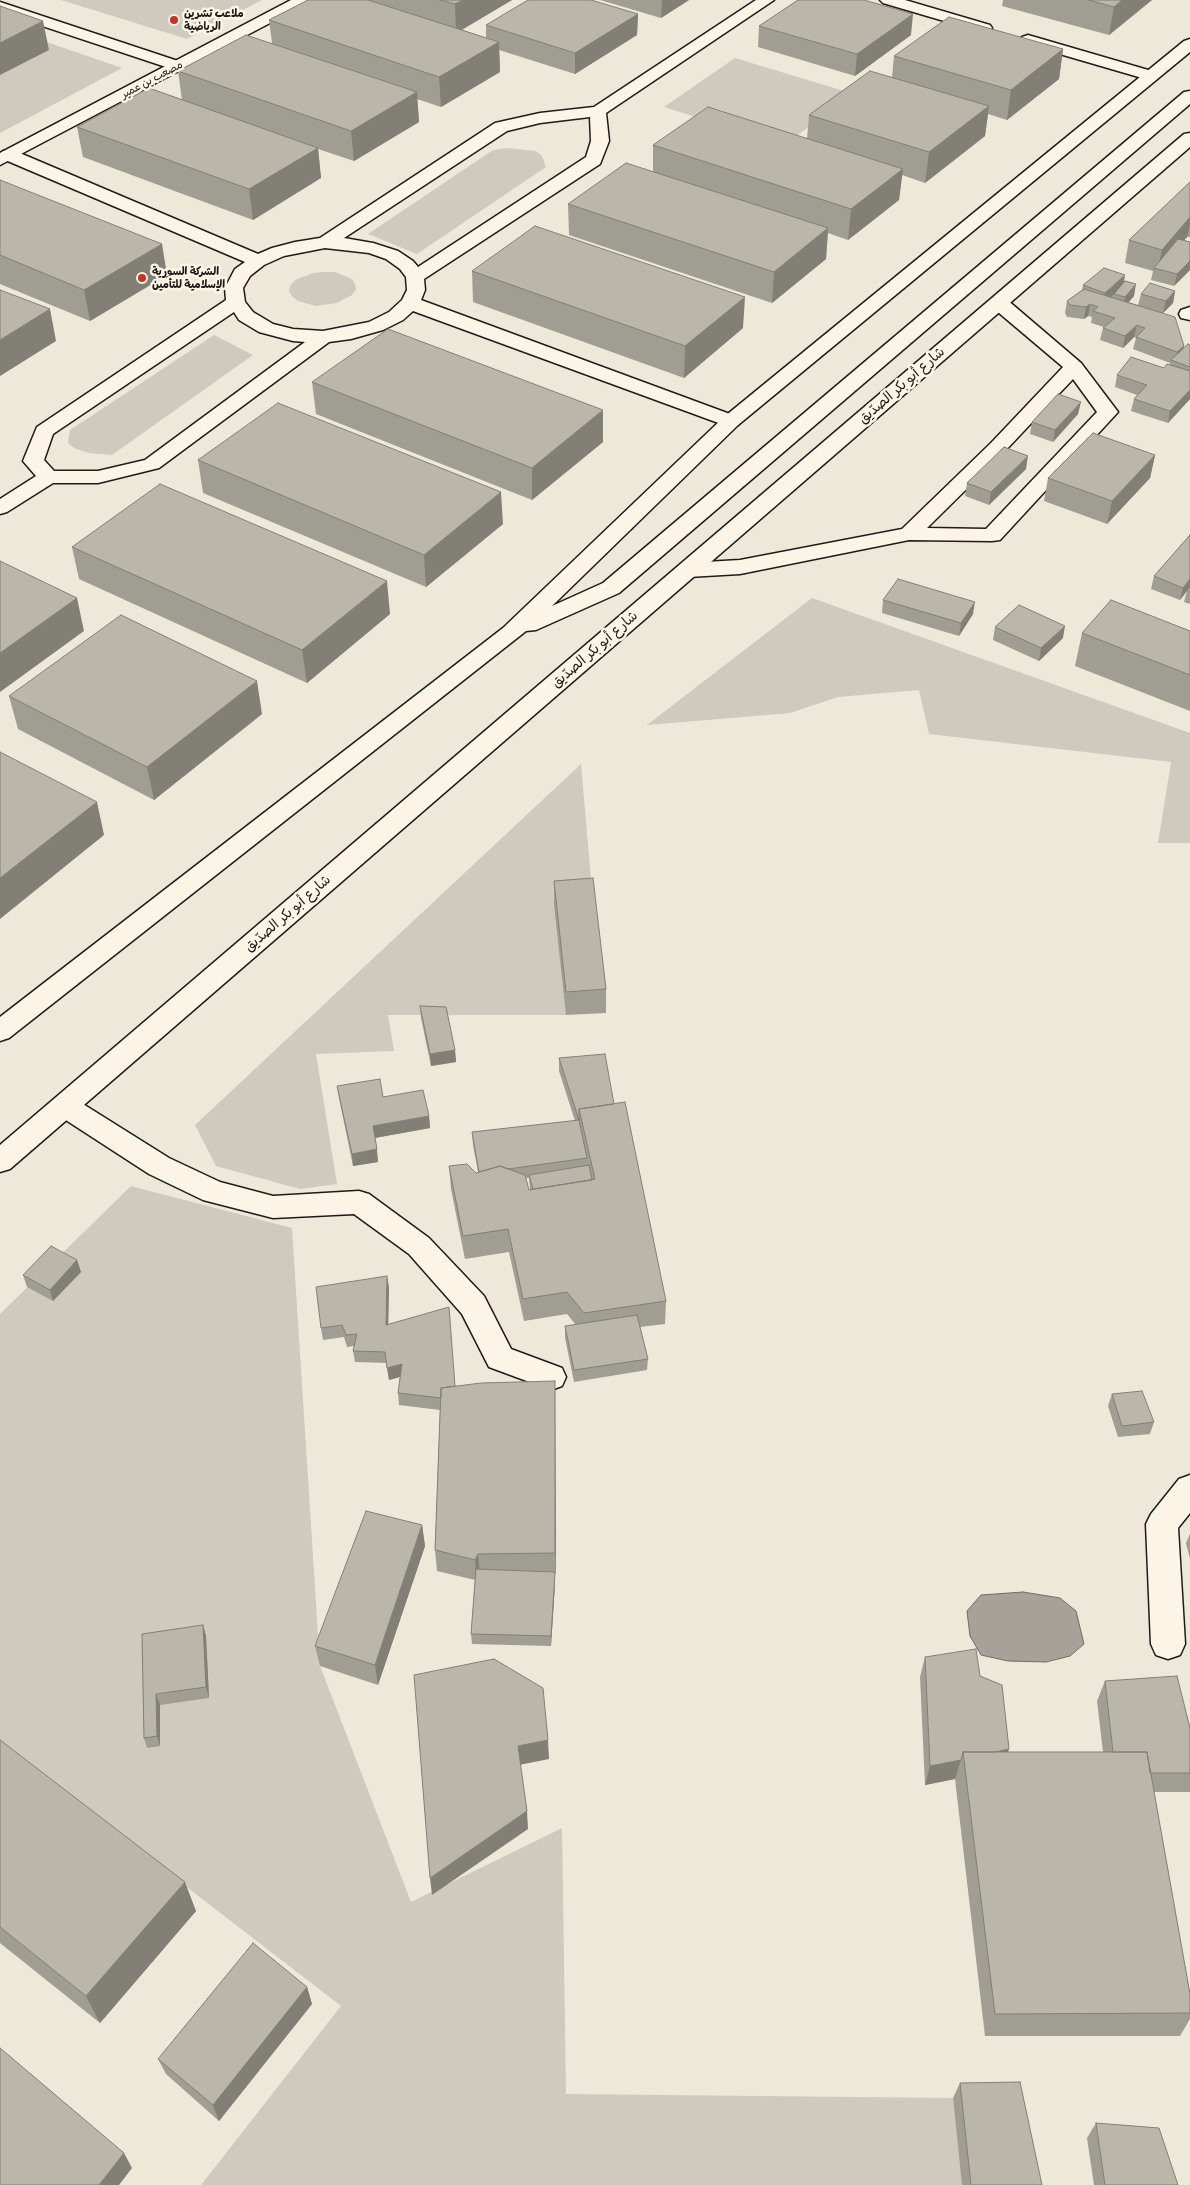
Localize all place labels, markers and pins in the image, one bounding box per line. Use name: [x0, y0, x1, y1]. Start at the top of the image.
place label: ملاعب تشرين الرياضية: [184, 7, 244, 33]
marker: ملاعب تشرين الرياضية: [168, 14, 180, 26]
place label: الشركة السورية الإسلامية للتأمين: [152, 265, 225, 291]
marker: الشركة السورية الإسلامية للتأمين: [136, 272, 148, 284]

